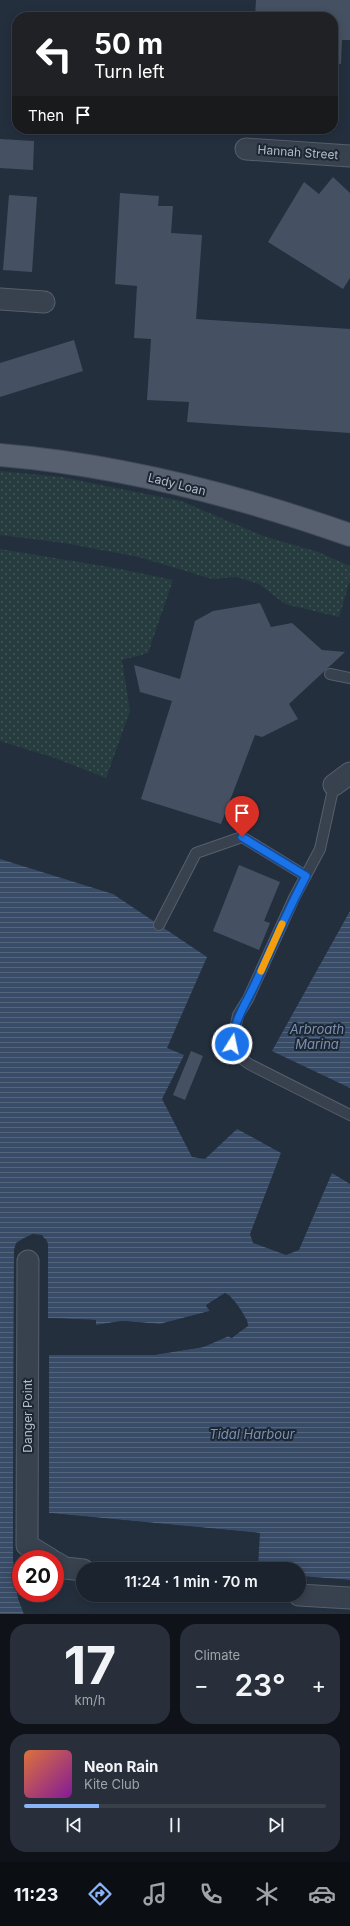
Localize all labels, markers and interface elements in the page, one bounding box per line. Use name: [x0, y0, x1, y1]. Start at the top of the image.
text: 50 m: [94, 27, 163, 61]
icon: left: [28, 28, 80, 80]
text: Turn left: [94, 61, 164, 82]
icon: arrive: [72, 104, 94, 126]
text: Then: [28, 106, 64, 125]
street label: Hannah Street: [257, 142, 339, 162]
street label: Lady Loan: [147, 470, 207, 498]
pin: [225, 796, 259, 837]
icon: arrive: [231, 802, 253, 824]
water label: Arbroath Marina: [289, 1021, 345, 1052]
position arrow: [211, 1023, 253, 1065]
street label: Danger Point: [20, 1379, 35, 1453]
water label: Tidal Harbour: [209, 1426, 296, 1442]
speed limit sign: 20: [12, 1550, 64, 1602]
text: 11:24 · 1 min · 70 m: [124, 1572, 258, 1591]
text: 17: [64, 1634, 116, 1697]
text: Climate: [194, 1647, 240, 1663]
text: 23°: [234, 1667, 286, 1703]
text: −: [194, 1672, 209, 1698]
text: +: [311, 1672, 326, 1698]
text: km/h: [75, 1692, 105, 1708]
text: Neon Rain: [84, 1757, 158, 1776]
text: Kite Club: [84, 1776, 140, 1792]
icon: previous: [63, 1814, 85, 1836]
icon: pause: [164, 1814, 186, 1836]
icon: next: [265, 1814, 287, 1836]
icon: directions: [86, 1880, 114, 1908]
icon: music: [141, 1880, 169, 1908]
icon: phone: [197, 1880, 225, 1908]
icon: climate: [253, 1880, 281, 1908]
icon: car: [308, 1880, 336, 1908]
text: 11:23: [14, 1884, 58, 1905]

